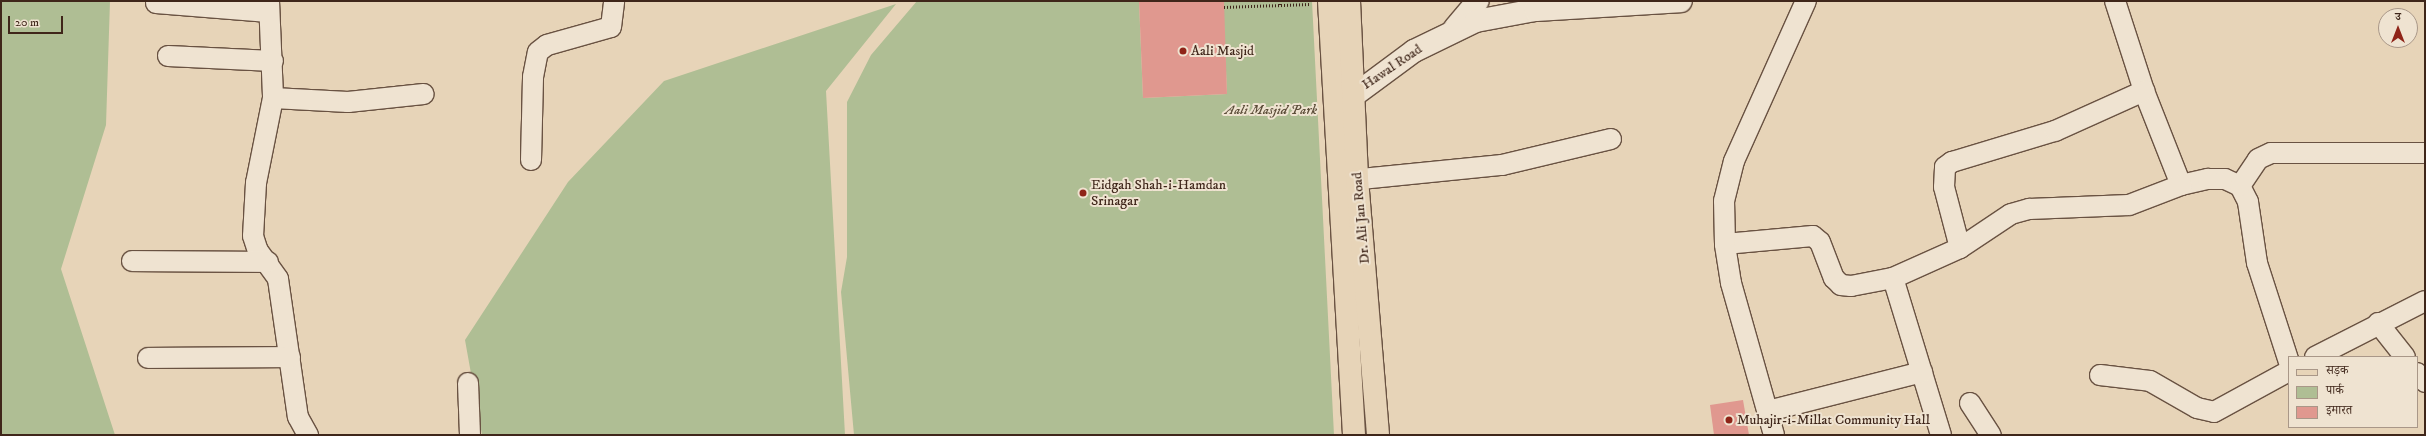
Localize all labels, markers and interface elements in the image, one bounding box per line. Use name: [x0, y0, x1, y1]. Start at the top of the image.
scale bar: [10, 8, 65, 34]
north arrow: [2378, 8, 2418, 48]
text: उ: [2395, 10, 2401, 24]
text: 20 m: [15, 15, 39, 30]
street label: Hawal Road: [1359, 41, 1425, 93]
place label: Aali Masjid: [1191, 43, 1254, 59]
marker: Aali Masjid: [1178, 46, 1188, 56]
park label: Aali Masjid Park: [1225, 102, 1317, 118]
street label: Dr. Ali Jan Road: [1349, 171, 1373, 265]
place label: Eidgah Shah-i-Hamdan Srinagar: [1091, 177, 1226, 210]
marker: Eidgah Shah-i-Hamdan Srinagar: [1078, 188, 1088, 198]
legend: [2288, 356, 2418, 428]
text: सड़क: [2326, 363, 2349, 378]
text: पार्क: [2326, 383, 2344, 398]
text: इमारत: [2326, 403, 2352, 418]
place label: Muhajir-i-Millat Community Hall: [1737, 412, 1930, 428]
marker: Muhajir-i-Millat Community Hall: [1724, 415, 1734, 425]

